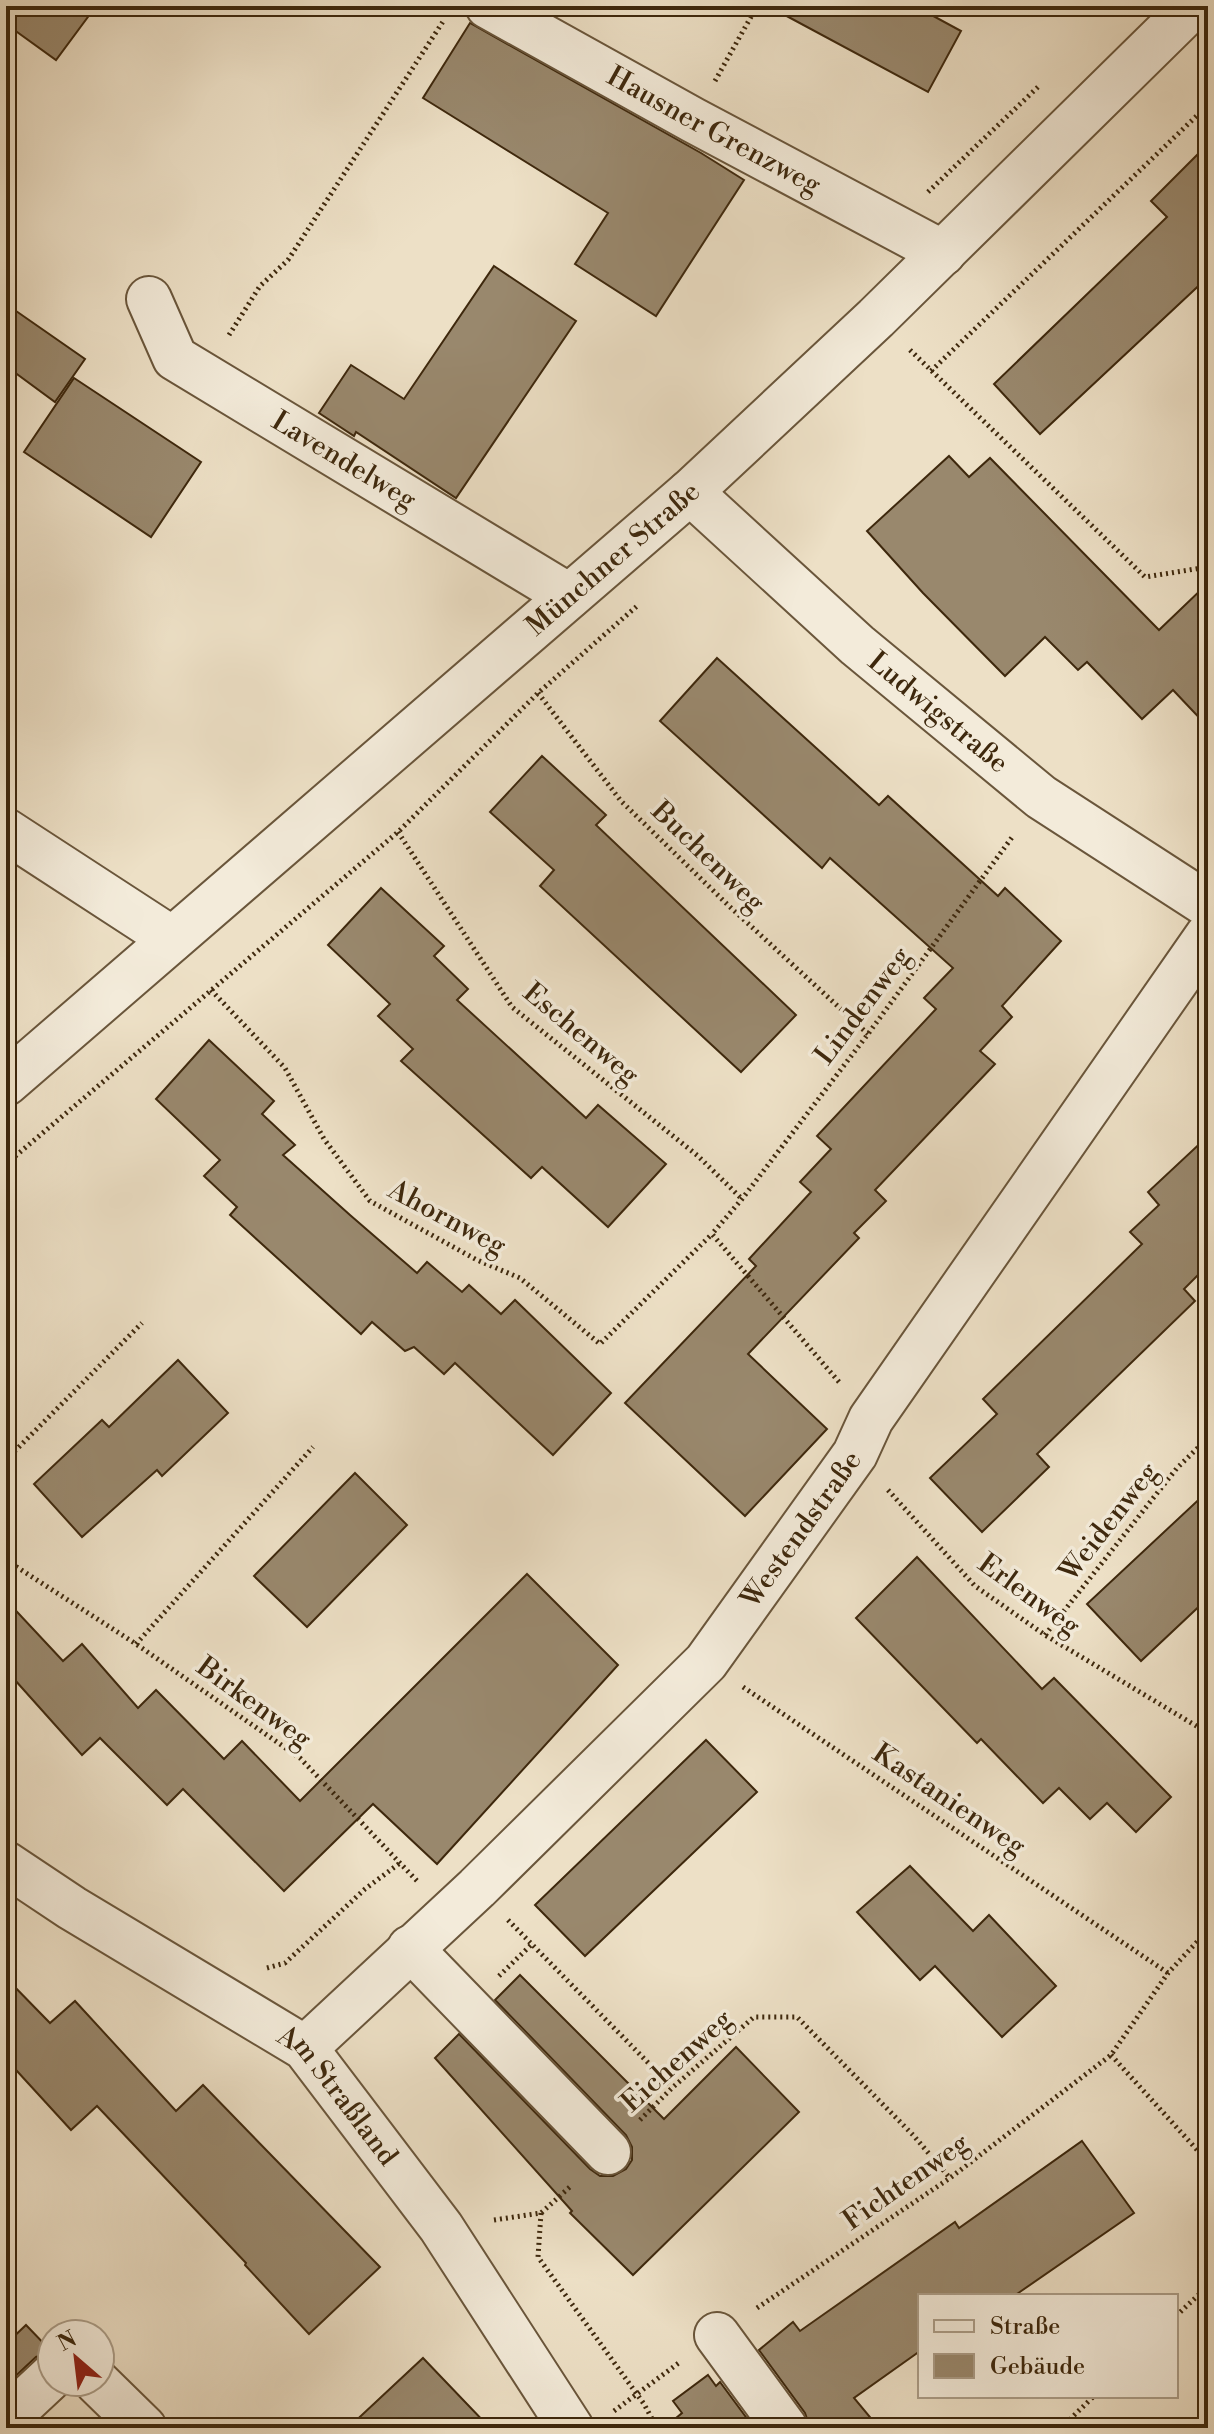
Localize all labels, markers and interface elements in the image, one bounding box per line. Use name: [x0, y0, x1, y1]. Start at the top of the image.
street label: Hausner Grenzweg: [601, 58, 827, 203]
street label: Lavendelweg: [265, 403, 423, 517]
street label: Münchner Straße: [519, 474, 707, 643]
street label: Ludwigstraße: [861, 644, 1016, 781]
street label: Buchenweg: [643, 793, 773, 920]
street label: Lindenweg: [807, 940, 919, 1072]
street label: Eschenweg: [516, 975, 647, 1093]
street label: Ahornweg: [381, 1172, 512, 1264]
street label: Westendstraße: [732, 1444, 869, 1615]
street label: Weidenweg: [1051, 1455, 1167, 1589]
street label: Erlenweg: [971, 1546, 1087, 1644]
street label: Birkenweg: [189, 1649, 319, 1757]
street label: Kastanienweg: [866, 1736, 1033, 1864]
street label: Eichenweg: [614, 2002, 740, 2120]
street label: Am Straßland: [270, 2017, 406, 2173]
street label: Fichtenweg: [836, 2125, 976, 2238]
legend: [918, 2294, 1178, 2398]
text: Straße: [990, 2312, 1060, 2342]
north arrow: [36, 2318, 116, 2398]
text: N: [53, 2325, 82, 2358]
text: Gebäude: [990, 2352, 1085, 2382]

